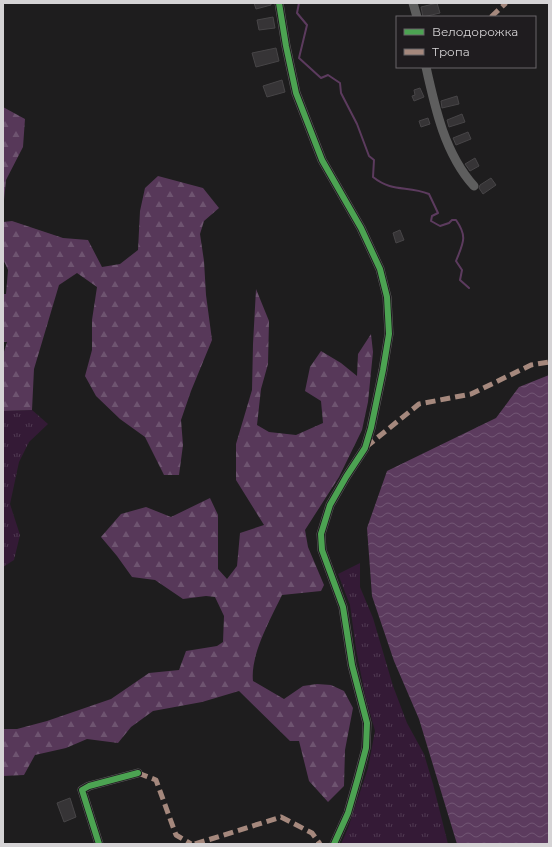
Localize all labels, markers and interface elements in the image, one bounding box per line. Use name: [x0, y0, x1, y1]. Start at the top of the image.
legend: [396, 16, 536, 68]
text: Велодорожка: [432, 24, 518, 39]
text: Тропа: [432, 44, 470, 59]

